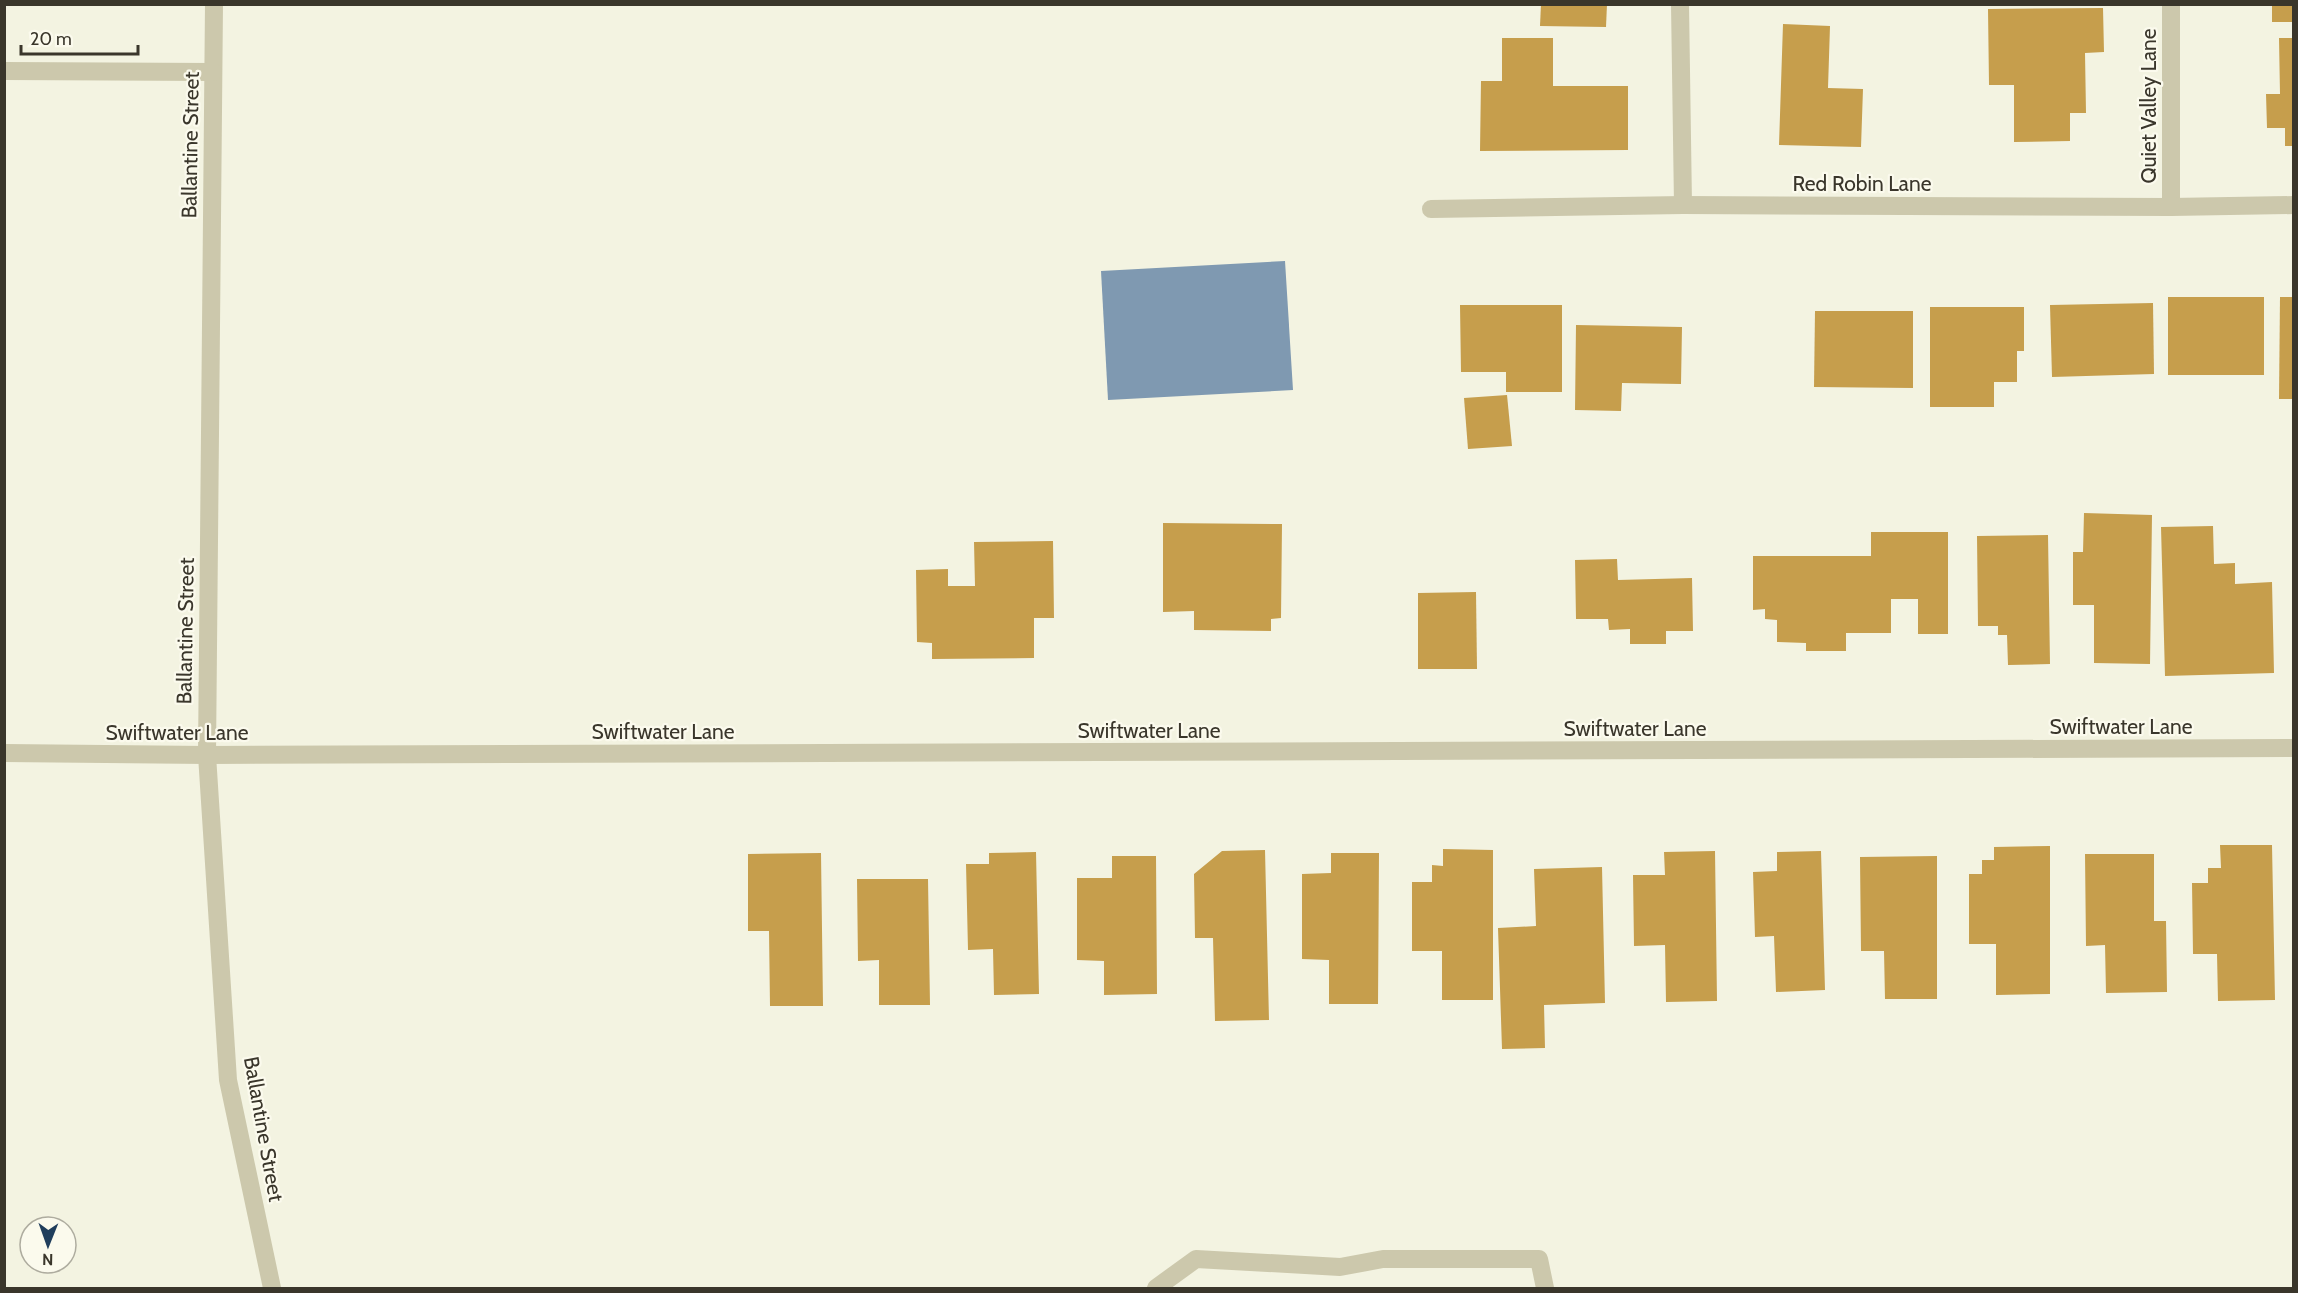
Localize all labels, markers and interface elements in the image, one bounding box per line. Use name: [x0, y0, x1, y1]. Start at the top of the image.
scale bar: [21, 18, 138, 56]
text: 20 m: [30, 28, 72, 50]
street label: Quiet Valley Lane: [2136, 28, 2161, 184]
street label: Ballantine Street: [176, 71, 204, 219]
street label: Red Robin Lane: [1793, 171, 1932, 196]
street label: Ballantine Street: [171, 557, 199, 705]
street label: Swiftwater Lane: [2050, 714, 2193, 739]
street label: Swiftwater Lane: [1564, 716, 1707, 741]
street label: Swiftwater Lane: [1078, 718, 1221, 743]
street label: Swiftwater Lane: [592, 719, 735, 744]
street label: Swiftwater Lane: [106, 720, 249, 745]
street label: Ballantine Street: [239, 1054, 289, 1204]
north arrow: [18, 1215, 78, 1275]
text: N: [42, 1250, 54, 1269]

